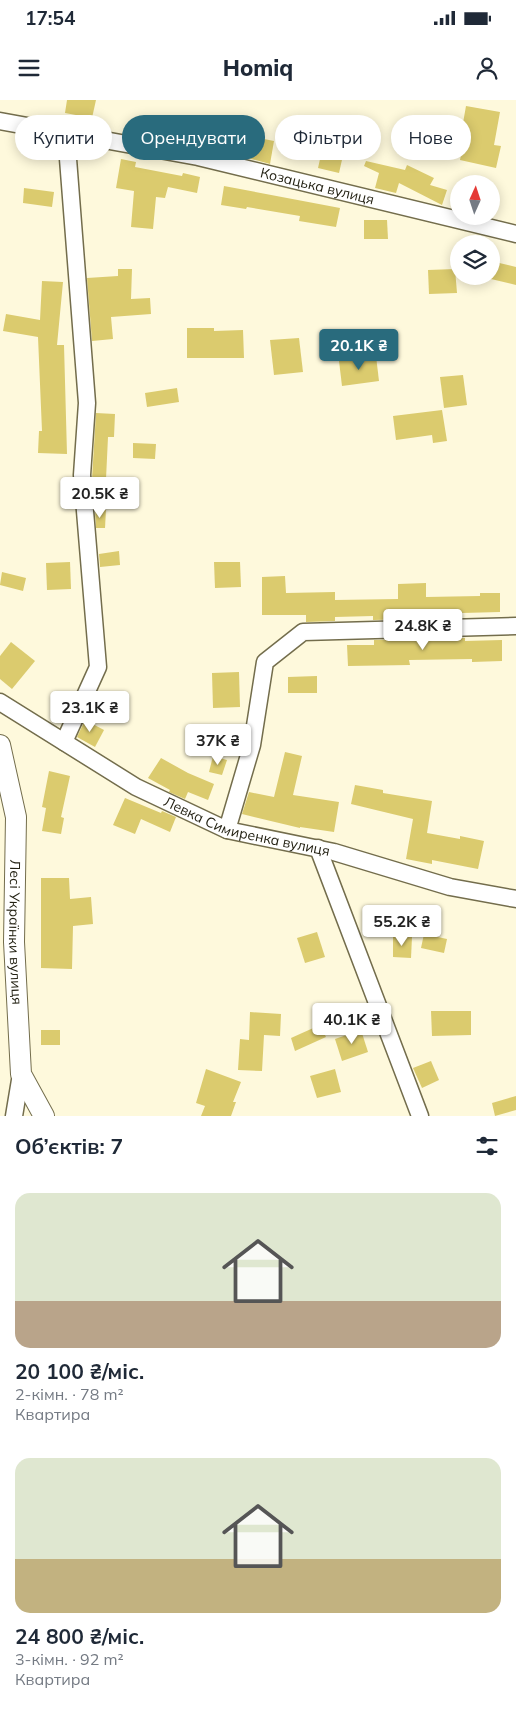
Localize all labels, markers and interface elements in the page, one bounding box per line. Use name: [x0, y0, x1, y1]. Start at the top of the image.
text: 17:54: [25, 6, 75, 30]
icon: menu: [15, 54, 43, 82]
text: Homiq: [223, 54, 293, 82]
icon: person: [473, 54, 501, 82]
chip: Купити: [15, 115, 112, 160]
chip: Орендувати: [122, 115, 265, 160]
chip: Фільтри: [275, 115, 381, 160]
chip: Нове: [391, 115, 471, 160]
street label: Козацька вулиця: [258, 163, 376, 208]
north arrow: [450, 175, 500, 225]
map controls: [450, 175, 500, 285]
button: layers: [450, 235, 500, 285]
pin: 20.1K ₴: [313, 328, 405, 371]
text: 20.1K ₴: [330, 335, 388, 355]
pin: 20.5K ₴: [54, 476, 146, 519]
text: 20.5K ₴: [71, 483, 129, 503]
pin: 24.8K ₴: [377, 608, 469, 651]
text: 24.8K ₴: [394, 615, 452, 635]
pin: 23.1K ₴: [44, 690, 136, 733]
text: 23.1K ₴: [61, 697, 119, 717]
pin: 37K ₴: [183, 724, 253, 766]
text: 37K ₴: [196, 730, 240, 750]
street label: Левка Симиренка вулиця: [161, 792, 332, 860]
street label: Лесі Українки вулиця: [5, 860, 26, 1005]
pin: 55.2K ₴: [356, 904, 448, 947]
text: 55.2K ₴: [373, 911, 431, 931]
pin: 40.1K ₴: [306, 1002, 398, 1045]
text: 40.1K ₴: [323, 1009, 381, 1029]
icon: filters: [473, 1132, 501, 1160]
text: Об’єктів: 7: [15, 1133, 123, 1159]
icon: home: [213, 1226, 303, 1316]
text: 20 100 ₴/міс.: [15, 1358, 144, 1384]
text: 2-кімн. · 78 m²: [15, 1384, 124, 1404]
text: Квартира: [15, 1404, 90, 1424]
icon: home: [213, 1491, 303, 1581]
text: 24 800 ₴/міс.: [15, 1623, 144, 1649]
text: 3-кімн. · 92 m²: [15, 1649, 124, 1669]
text: Квартира: [15, 1669, 90, 1689]

